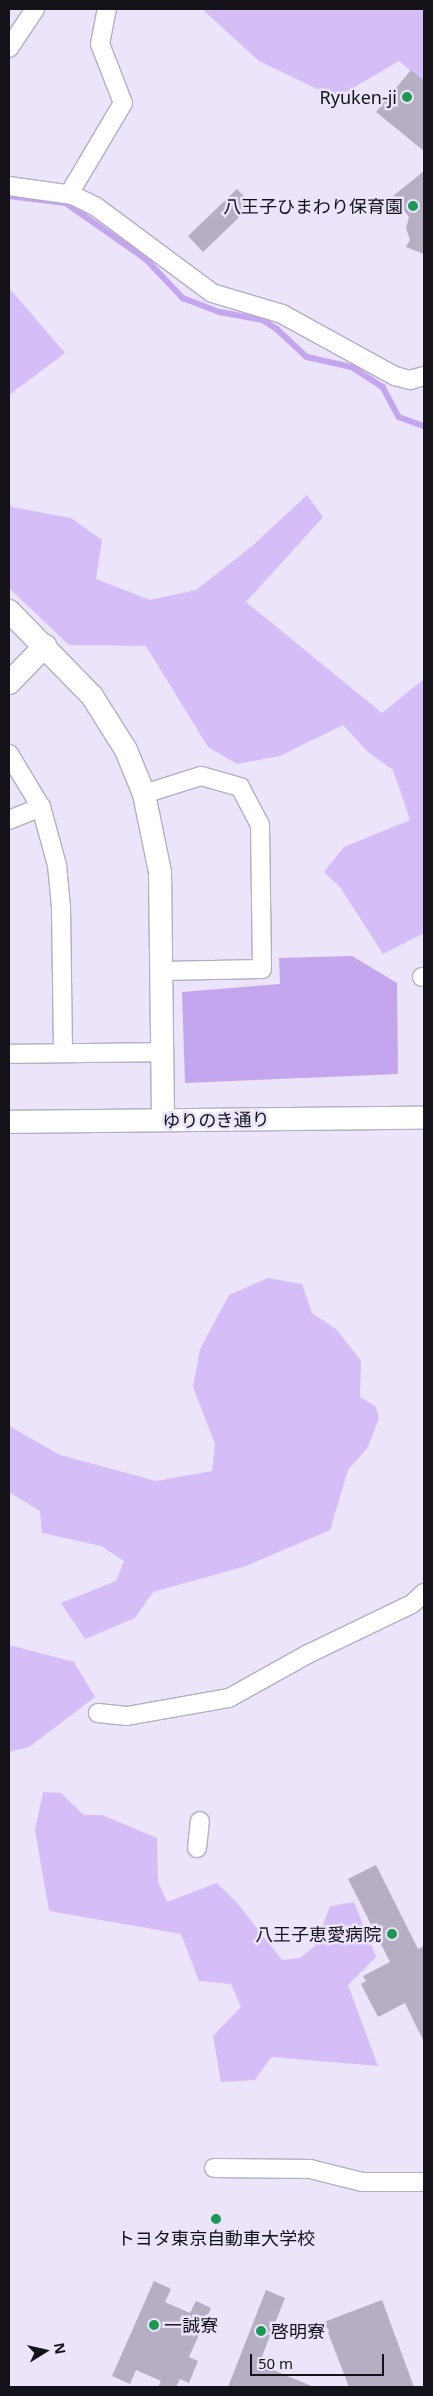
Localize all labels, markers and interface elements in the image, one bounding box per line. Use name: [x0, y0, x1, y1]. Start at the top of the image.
place label: Ryuken-ji: [320, 86, 397, 108]
marker: Ryuken-ji: [401, 91, 413, 103]
place label: 八王子ひまわり保育園: [223, 195, 403, 217]
marker: 八王子ひまわり保育園: [407, 200, 419, 212]
street label: ゆりのき通り: [162, 1108, 270, 1132]
place label: 八王子恵愛病院: [255, 1923, 381, 1945]
marker: 八王子恵愛病院: [385, 1927, 399, 1941]
marker: トヨタ東京自動車大学校: [210, 2213, 222, 2225]
place label: トヨタ東京自動車大学校: [117, 2227, 315, 2249]
place label: 一誠寮: [164, 2314, 218, 2336]
marker: 一誠寮: [148, 2319, 160, 2331]
place label: 啓明寮: [271, 2320, 325, 2342]
marker: 啓明寮: [255, 2325, 267, 2337]
north arrow: [20, 2326, 70, 2376]
text: N: [50, 2341, 71, 2356]
scale bar: [253, 2344, 387, 2376]
text: 50 m: [258, 2353, 293, 2373]

